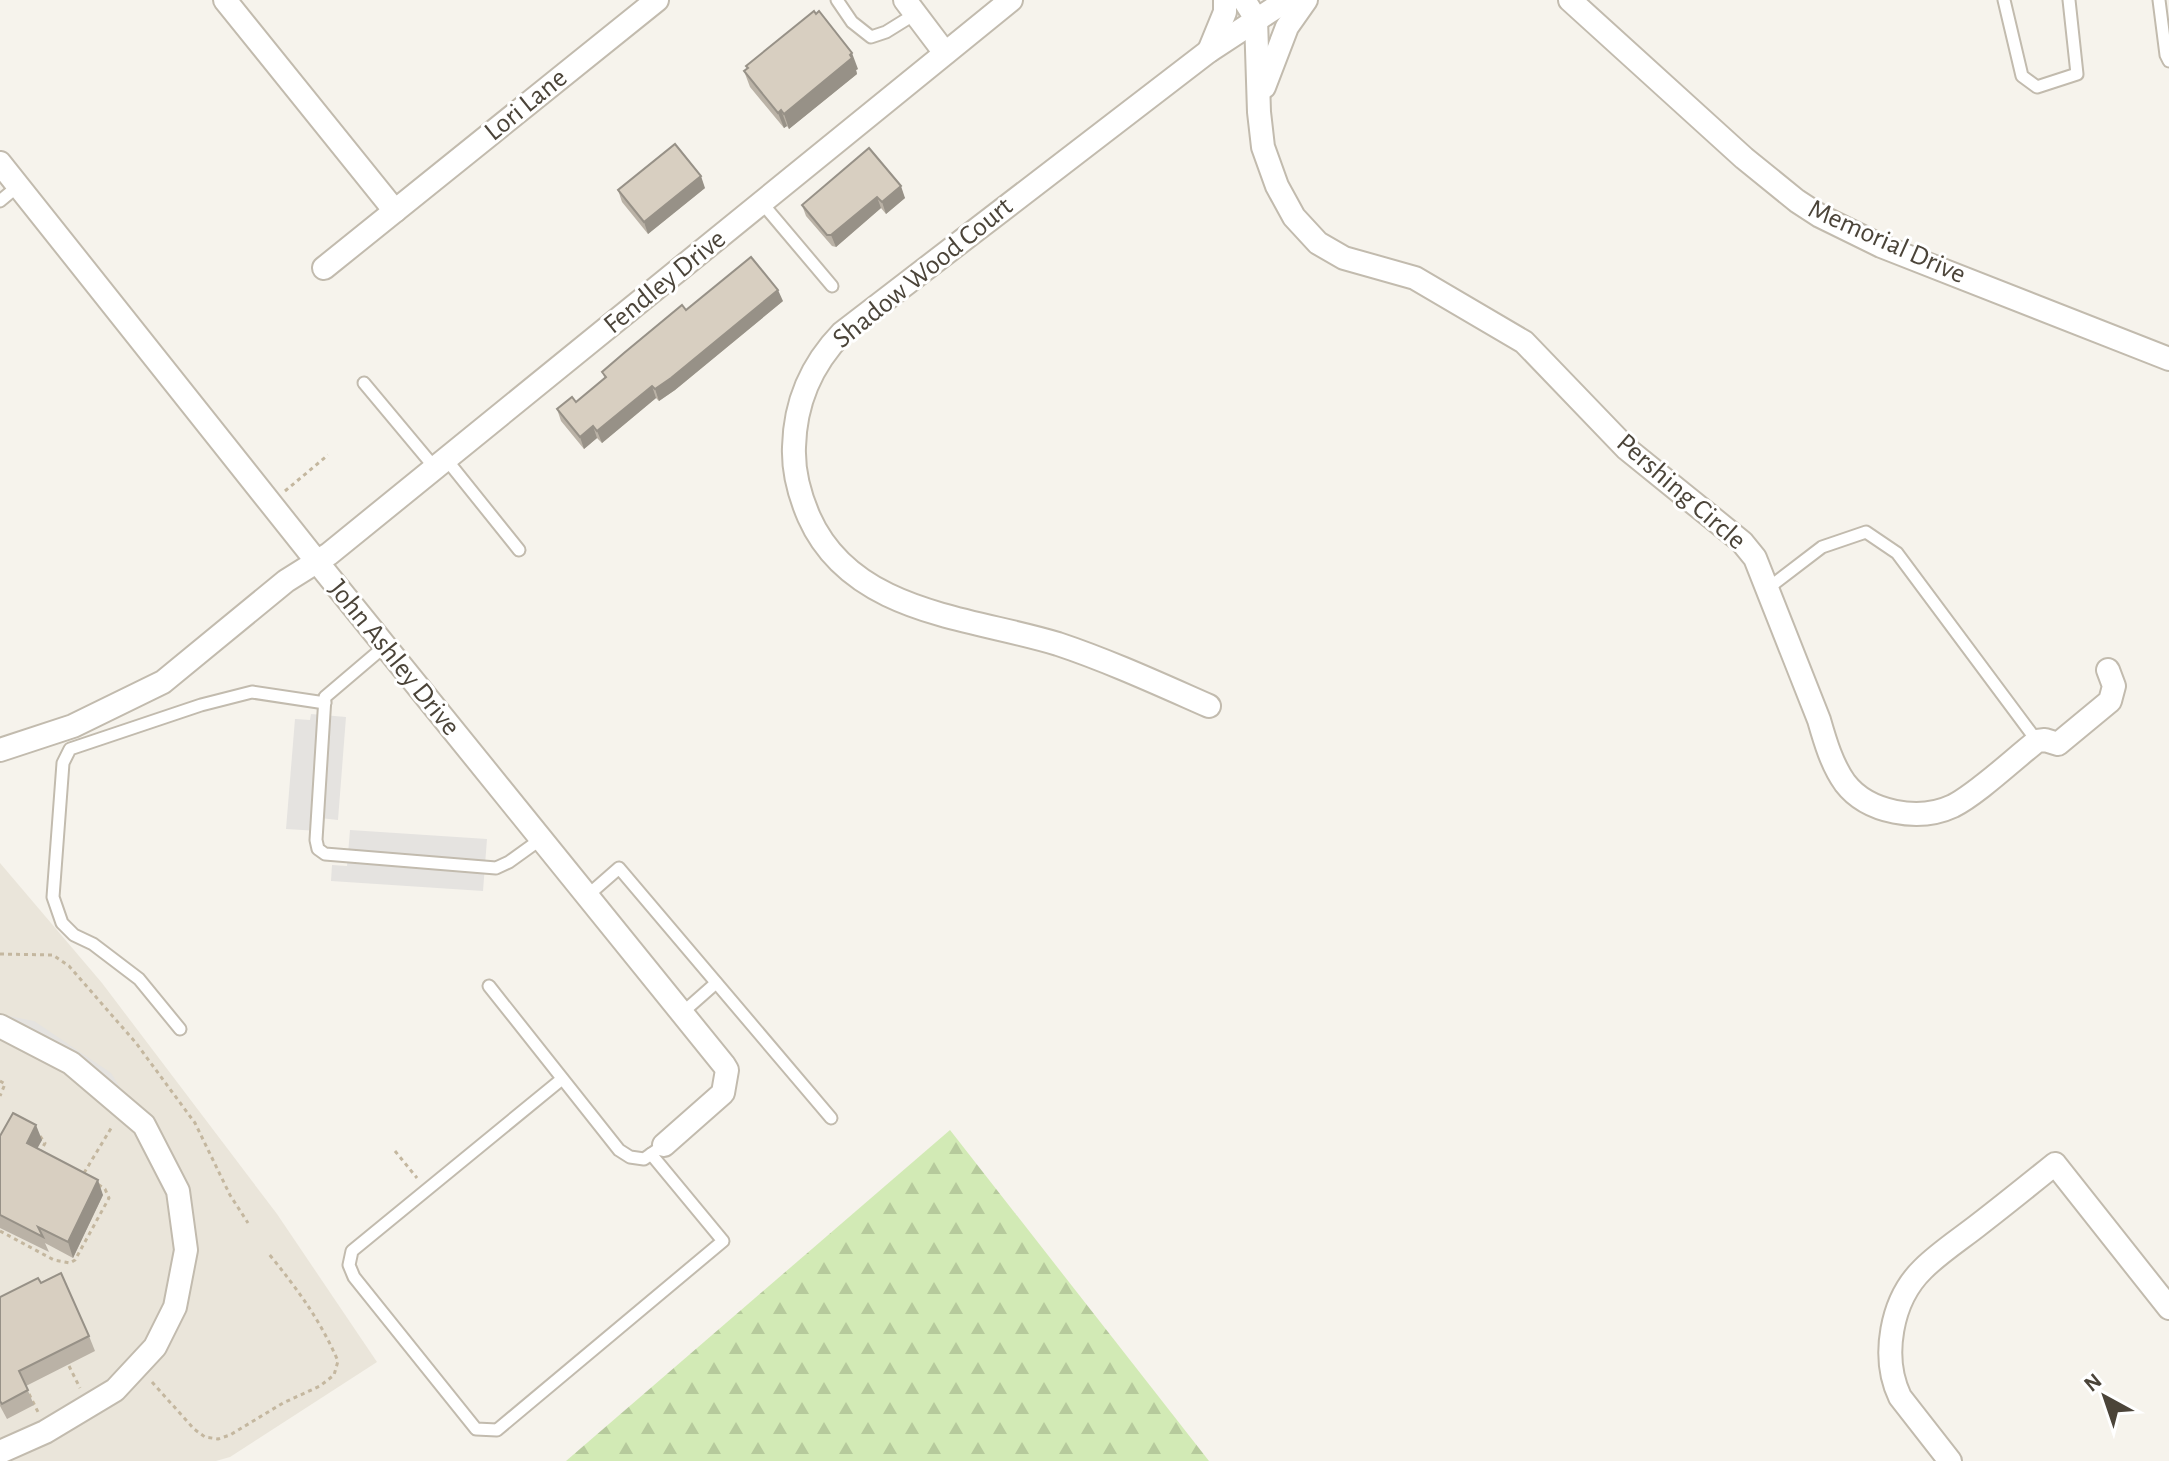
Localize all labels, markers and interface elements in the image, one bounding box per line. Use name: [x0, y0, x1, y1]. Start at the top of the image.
street label: Lori Lane: [480, 64, 572, 146]
street label: Shadow Wood Court: [828, 192, 1018, 354]
street label: Memorial Drive: [1804, 195, 1970, 289]
street label: Fendley Drive: [599, 225, 731, 339]
street label: Pershing Circle: [1611, 429, 1751, 555]
street label: John Ashley Drive: [323, 575, 465, 741]
north arrow: [2065, 1357, 2145, 1437]
text: N: [2080, 1369, 2106, 1396]

